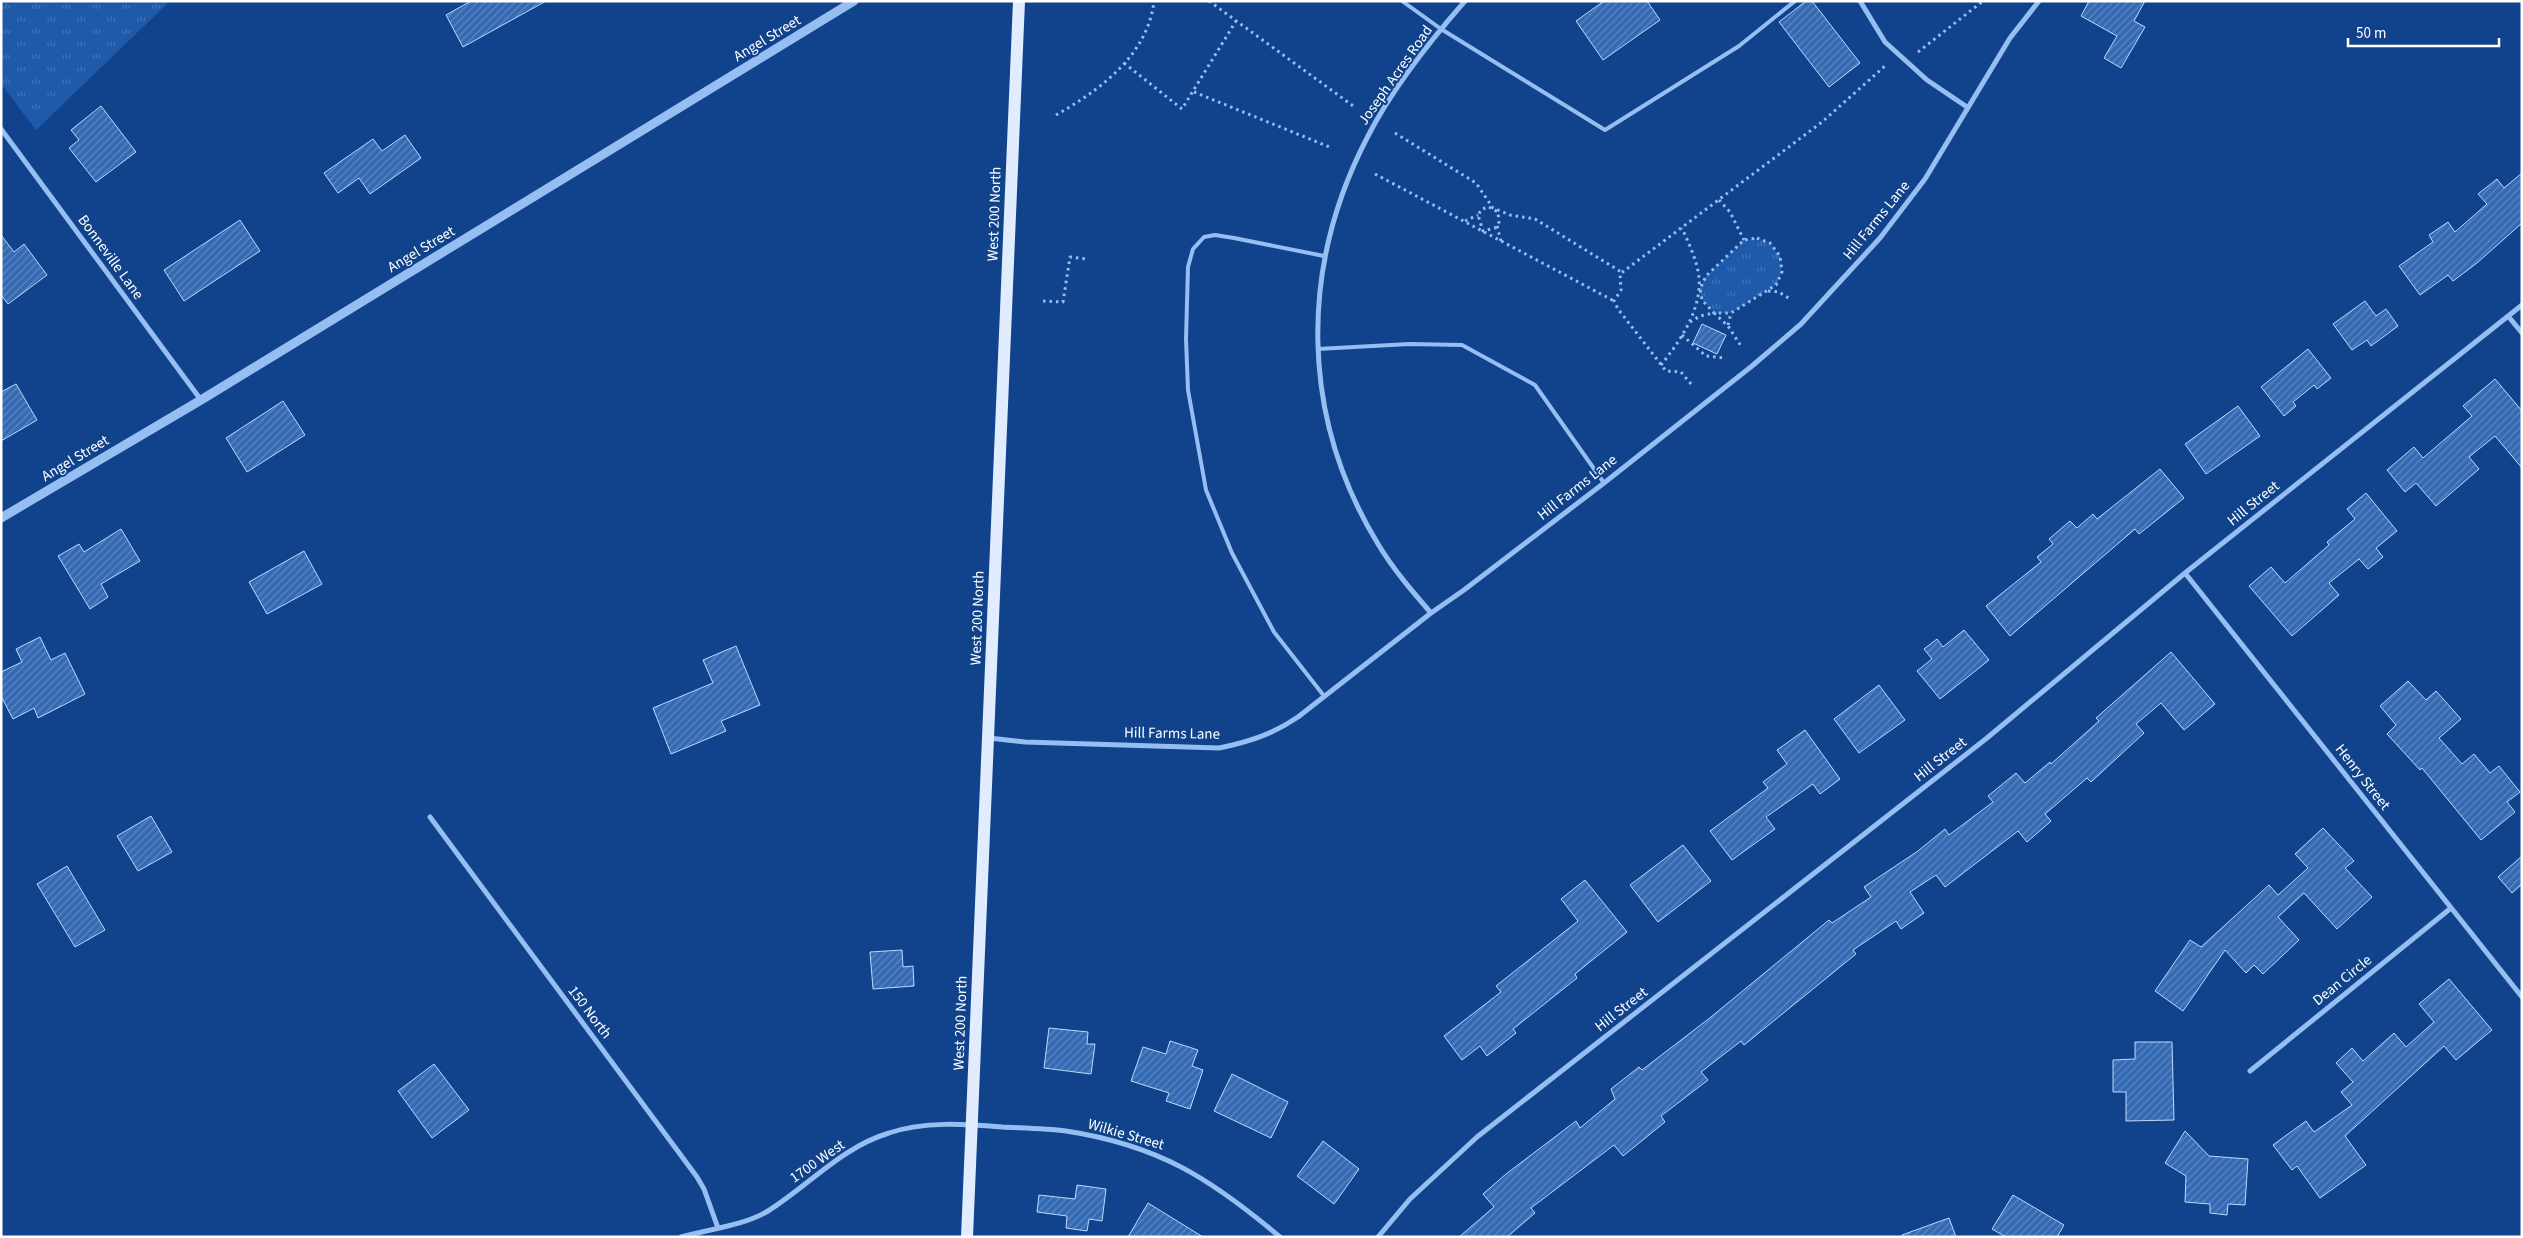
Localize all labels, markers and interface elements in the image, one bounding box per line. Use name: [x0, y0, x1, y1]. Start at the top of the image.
street label: Angel Street: [729, 10, 805, 67]
scale bar: [2348, 15, 2499, 47]
street label: Joseph Acres Road: [1353, 21, 1438, 129]
text: 50 m: [2356, 23, 2386, 44]
street label: West 200 North: [982, 166, 1007, 262]
street label: Hill Farms Lane: [1838, 176, 1915, 264]
street label: Bonneville Lane: [73, 211, 149, 304]
street label: Angel Street: [383, 221, 459, 278]
street label: Angel Street: [37, 430, 113, 487]
street label: Hill Farms Lane: [1533, 450, 1622, 525]
street label: Hill Street: [2223, 476, 2284, 531]
street label: West 200 North: [965, 570, 990, 666]
street label: Hill Farms Lane: [1124, 722, 1220, 745]
street label: Hill Street: [1910, 732, 1971, 787]
street label: Henry Street: [2330, 740, 2395, 815]
street label: Dean Circle: [2308, 950, 2376, 1011]
street label: West 200 North: [948, 975, 973, 1071]
street label: 150 North: [563, 981, 617, 1043]
street label: Hill Street: [1591, 982, 1652, 1037]
street label: Wilkie Street: [1085, 1114, 1166, 1155]
street label: 1700 West: [785, 1135, 849, 1188]

